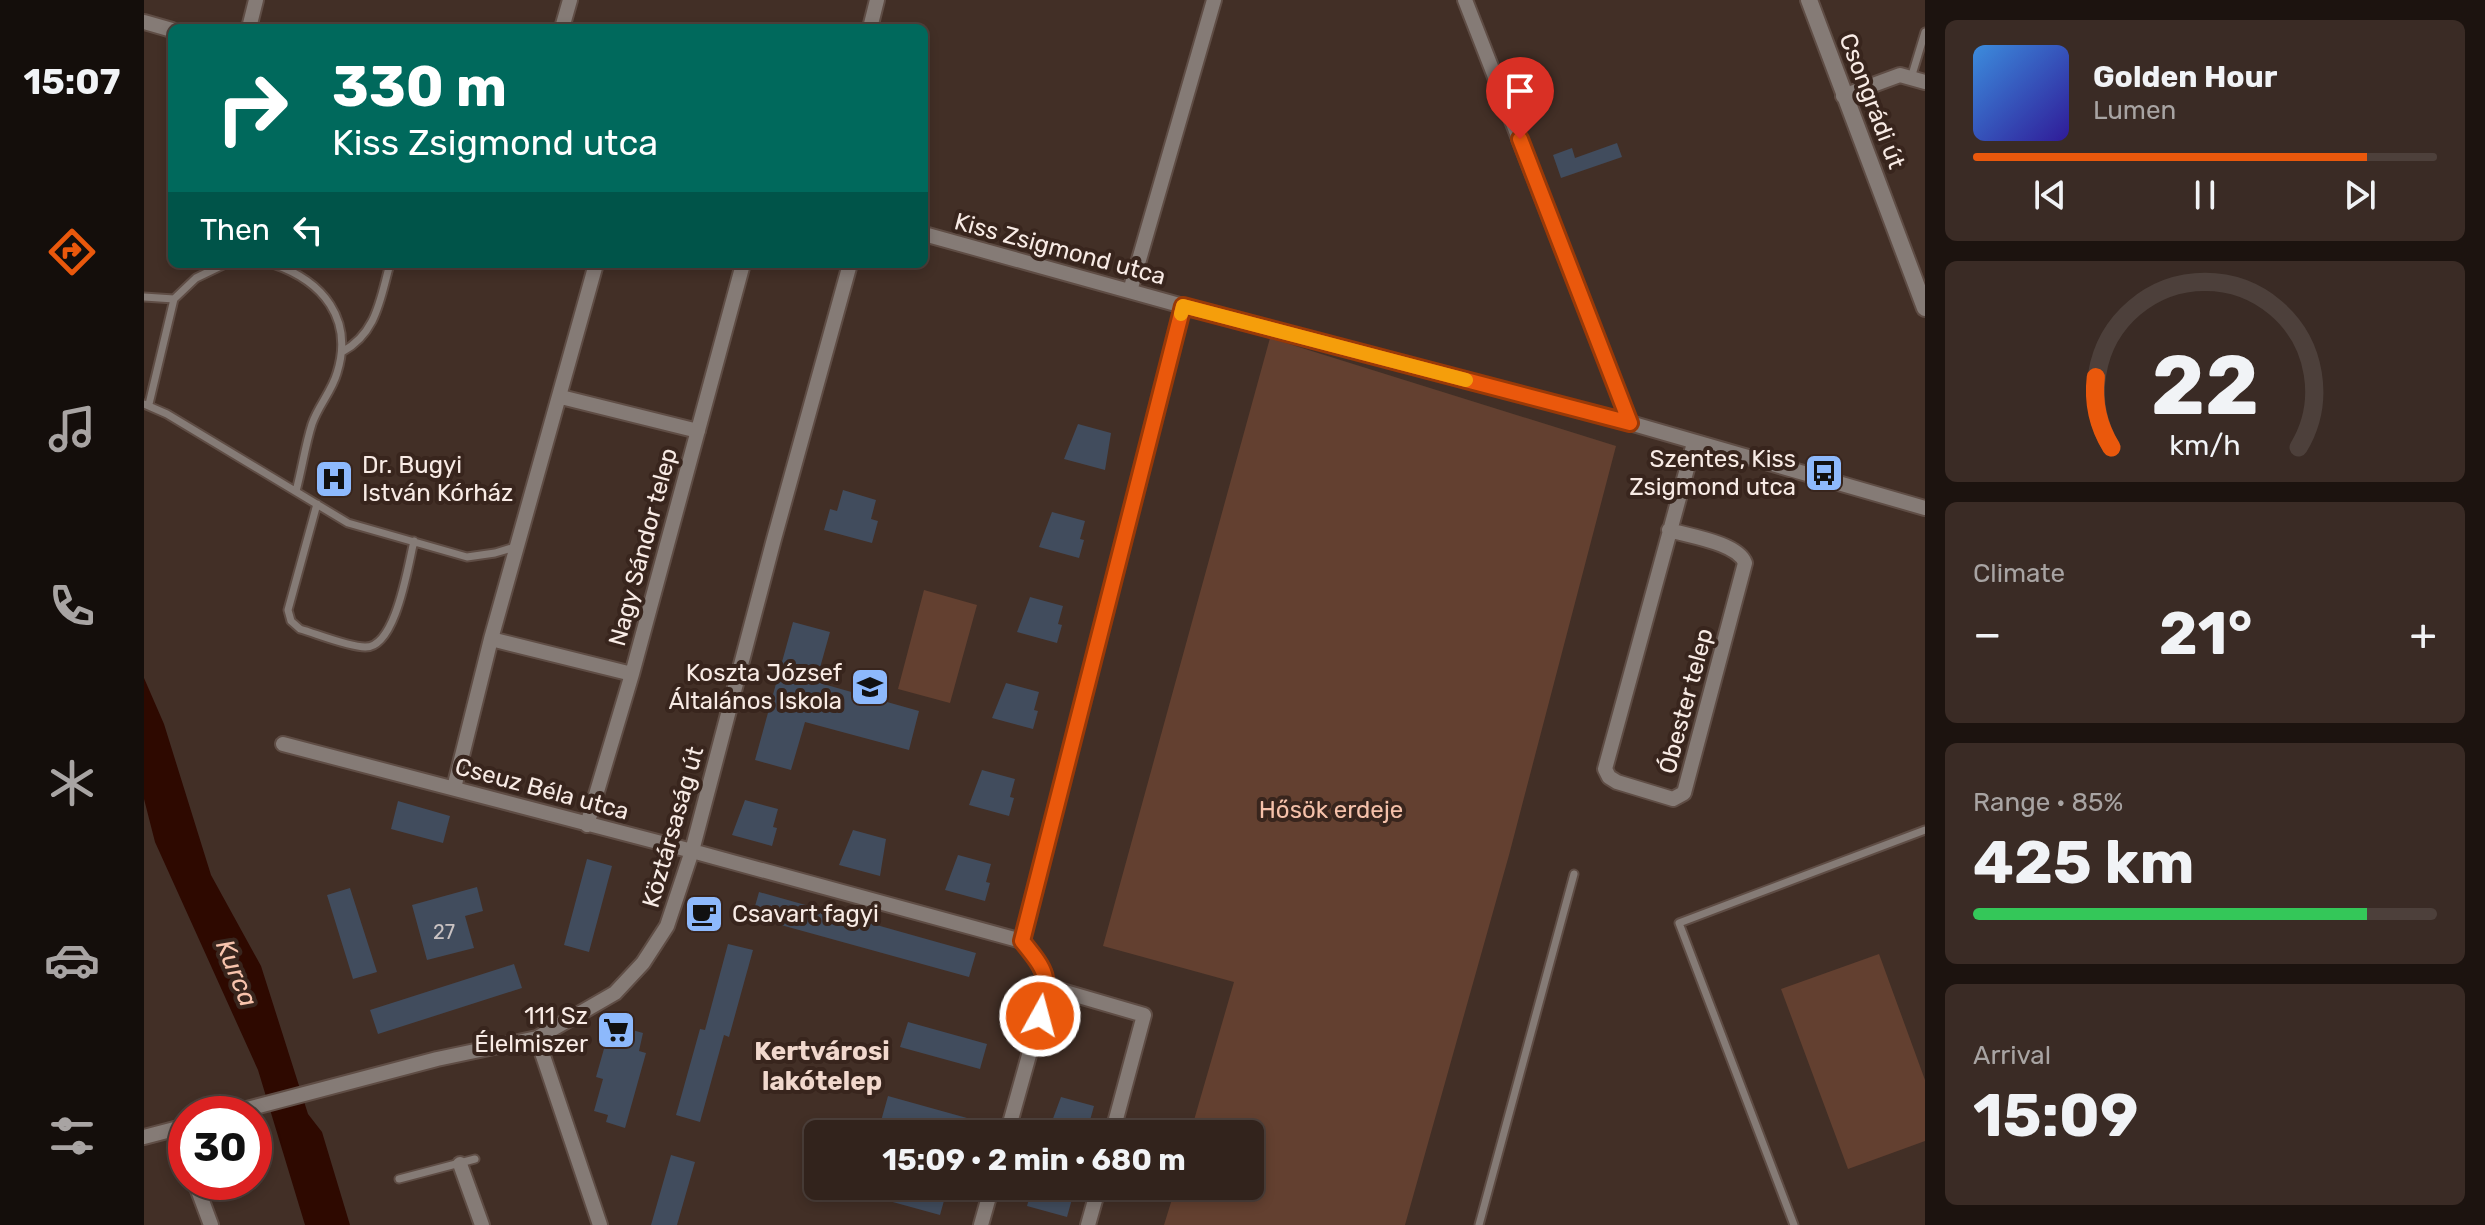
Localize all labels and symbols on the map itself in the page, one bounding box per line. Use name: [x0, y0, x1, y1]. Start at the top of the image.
street label: Csongrádi út: [1833, 29, 1911, 173]
pin: [1486, 57, 1554, 139]
street label: Kiss Zsigmond utca: [951, 207, 1169, 291]
street label: Nagy Sándor telep: [603, 445, 683, 649]
place label: Szentes, Kiss Zsigmond utca: [1629, 445, 1796, 501]
place label: Dr. Bugyi István Kórház: [362, 451, 513, 507]
bus stop icon: Szentes, Kiss Zsigmond utca: [1803, 452, 1845, 494]
hospital icon: Dr. Bugyi István Kórház: [313, 458, 355, 500]
street label: Óbester telep: [1653, 625, 1719, 777]
place label: Koszta József Általános Iskola: [668, 659, 843, 715]
school or university icon: Koszta József Általános Iskola: [849, 666, 891, 708]
street label: Köztársaság út: [637, 743, 709, 911]
street label: Cseuz Béla utca: [452, 752, 632, 826]
park label: Hősök erdeje: [1259, 796, 1403, 824]
cafe icon: Csavart fagyi: [683, 893, 725, 935]
place label: Csavart fagyi: [732, 900, 879, 928]
house number: 27: [433, 920, 455, 944]
water label: Kurca: [209, 935, 264, 1011]
position arrow: [998, 974, 1082, 1058]
place label: 111 Sz Élelmiszer: [474, 1002, 588, 1058]
supermarket icon: 111 Sz Élelmiszer: [595, 1009, 637, 1051]
district label: Kertvárosi lakótelep: [754, 1036, 890, 1097]
speed limit sign: 30: [168, 1096, 272, 1200]

